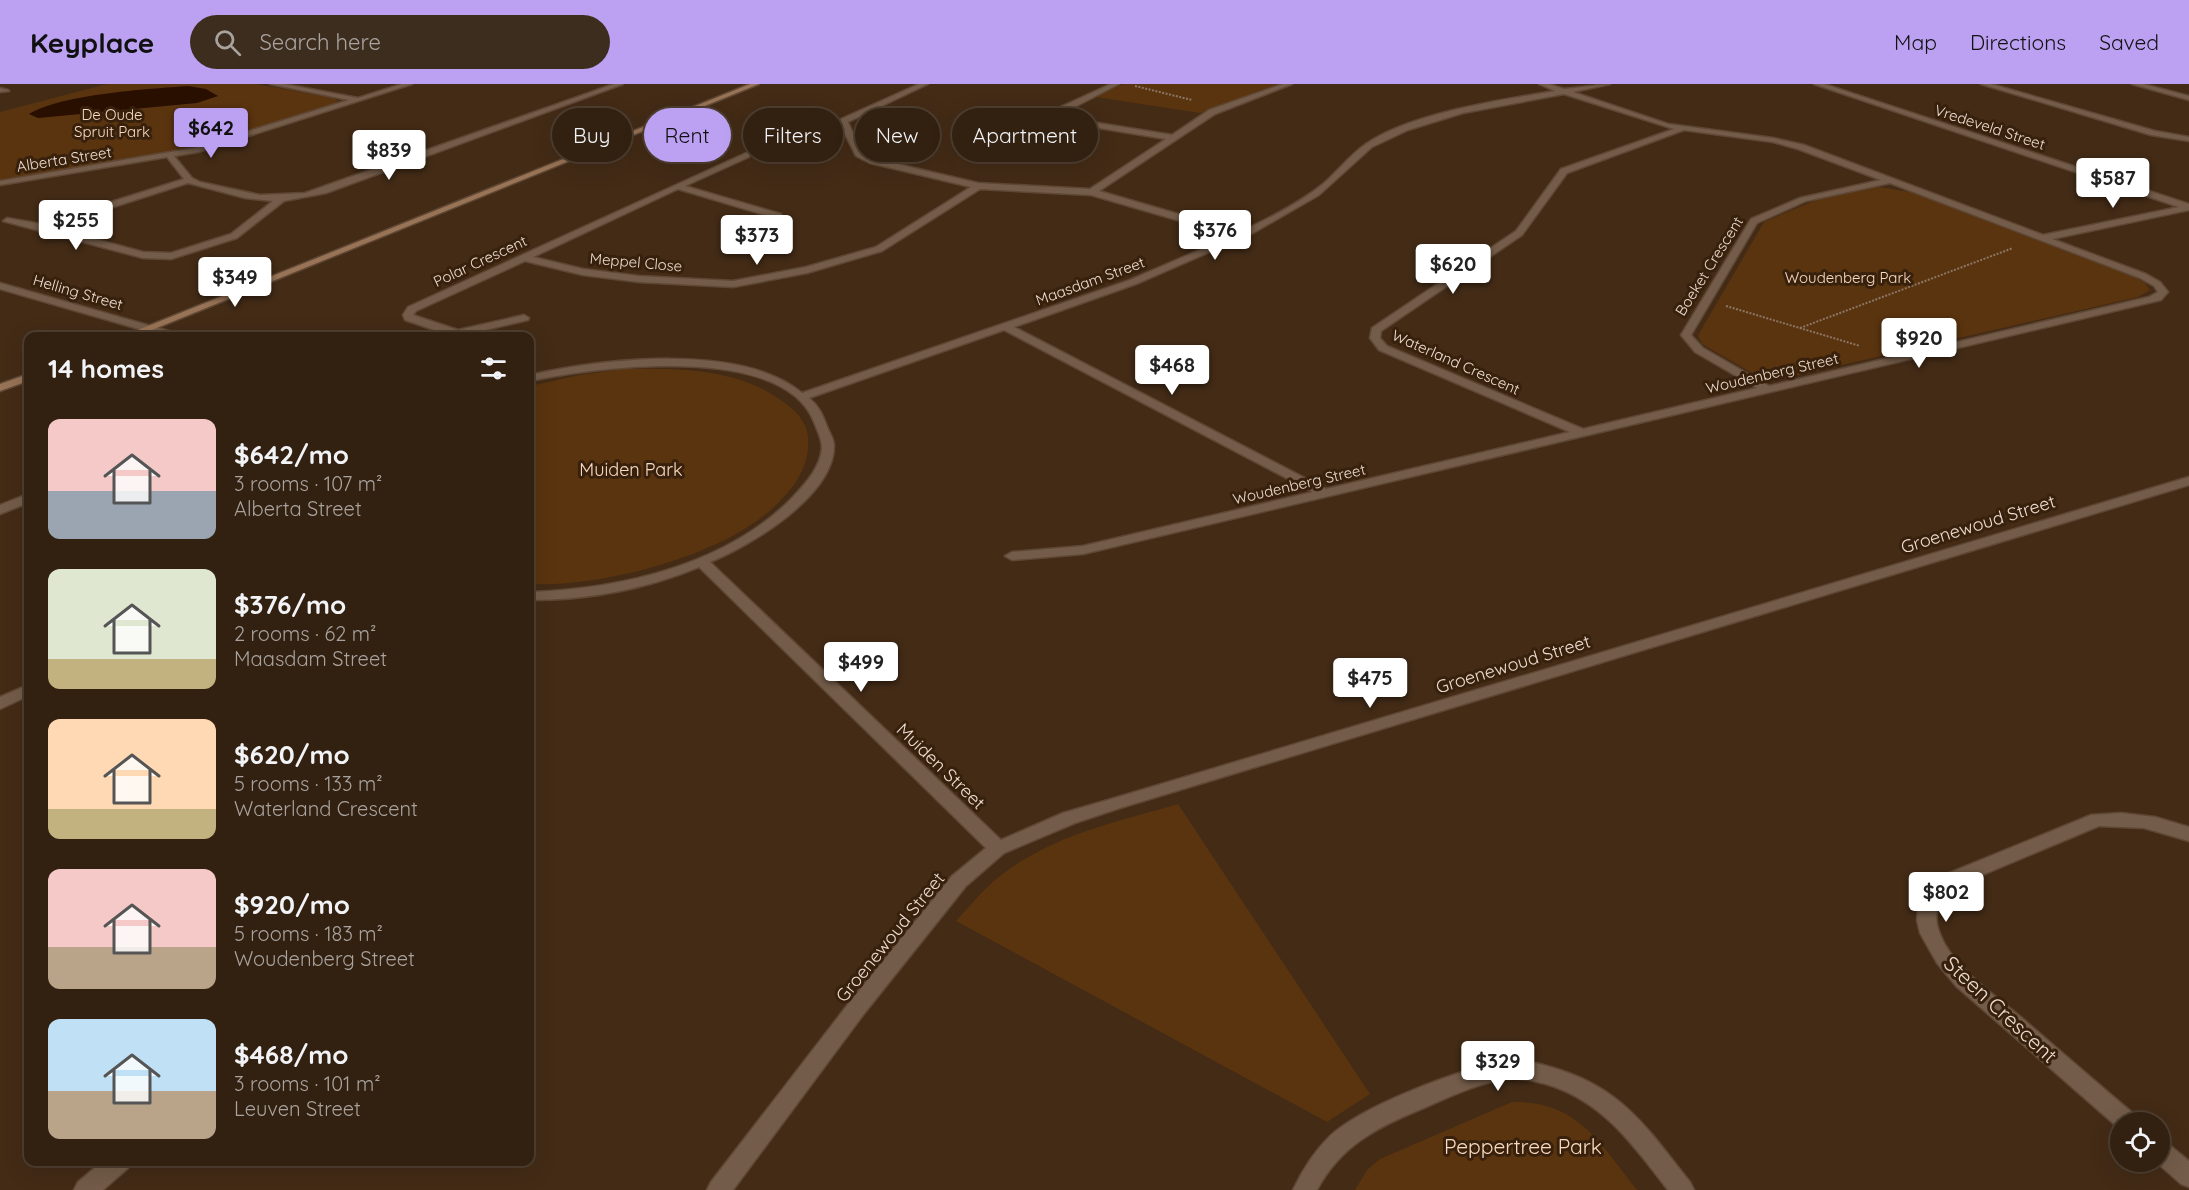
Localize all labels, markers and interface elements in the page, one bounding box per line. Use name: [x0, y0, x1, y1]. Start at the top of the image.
search box: [190, 15, 610, 69]
text: Keyplace: [30, 25, 154, 60]
icon: search: [211, 26, 244, 59]
text: Search here: [259, 28, 381, 56]
text: Map: [1894, 29, 1937, 55]
text: Directions: [1970, 29, 2066, 55]
text: Saved: [2099, 29, 2159, 55]
street label: Vredeveld Street: [1932, 100, 2048, 154]
park label: De Oude Spruit Park: [74, 105, 150, 141]
pin: $642: [175, 108, 247, 159]
chip: Buy: [552, 108, 632, 162]
chip: Rent: [644, 108, 731, 162]
chip: Filters: [743, 108, 843, 162]
chip: New: [855, 108, 940, 162]
chip: Apartment: [952, 108, 1098, 162]
text: $642: [188, 115, 234, 140]
pin: $839: [353, 130, 425, 181]
text: $839: [367, 137, 412, 162]
street label: Alberta Street: [15, 142, 113, 176]
pin: $587: [2077, 158, 2149, 209]
text: $587: [2090, 165, 2136, 190]
pin: $255: [40, 200, 112, 251]
text: $255: [53, 207, 99, 232]
pin: $376: [1179, 210, 1251, 261]
street label: Boeket Crescent: [1671, 213, 1747, 319]
pin: $373: [721, 215, 793, 266]
text: $376: [1193, 217, 1237, 242]
text: $373: [735, 222, 779, 247]
street label: Polar Crescent: [430, 231, 530, 291]
pin: $620: [1417, 244, 1489, 295]
street label: Meppel Close: [589, 248, 683, 276]
text: $620: [1430, 251, 1476, 276]
street label: Maasdam Street: [1033, 252, 1147, 310]
pin: $349: [199, 257, 271, 308]
text: $349: [212, 264, 258, 289]
park label: Woudenberg Park: [1785, 268, 1911, 287]
street label: Helling Street: [31, 270, 125, 314]
pin: $920: [1883, 318, 1955, 369]
street label: Waterland Crescent: [1389, 325, 1523, 399]
text: $920: [1896, 325, 1942, 350]
pin: $468: [1136, 345, 1208, 396]
street label: Woudenberg Street: [1704, 348, 1840, 398]
text: 14 homes: [48, 352, 164, 385]
icon: filters: [477, 352, 510, 385]
text: $468: [1149, 352, 1195, 377]
text: $642/mo: [234, 438, 349, 471]
icon: home: [96, 443, 168, 515]
park label: Muiden Park: [579, 458, 683, 481]
street label: Woudenberg Street: [1231, 459, 1367, 509]
text: 3 rooms · 107 m²: [234, 471, 382, 496]
street label: Groenewoud Street: [1898, 490, 2058, 558]
text: Alberta Street: [234, 496, 362, 521]
text: $376/mo: [234, 588, 346, 621]
icon: home: [96, 593, 168, 665]
text: 2 rooms · 62 m²: [234, 621, 376, 646]
street label: Groenewoud Street: [1433, 630, 1593, 698]
pin: $499: [825, 642, 897, 693]
text: Maasdam Street: [234, 646, 387, 671]
text: $499: [838, 649, 884, 674]
pin: $475: [1334, 658, 1406, 709]
text: $475: [1347, 665, 1393, 690]
street label: Muiden Street: [892, 718, 990, 814]
text: $620/mo: [234, 738, 350, 771]
icon: home: [96, 743, 168, 815]
text: 5 rooms · 133 m²: [234, 771, 383, 796]
text: Waterland Crescent: [234, 796, 418, 821]
street label: Groenewoud Street: [831, 867, 949, 1007]
pin: $802: [1910, 872, 1982, 923]
text: $802: [1923, 879, 1969, 904]
text: $920/mo: [234, 888, 350, 921]
icon: home: [96, 893, 168, 965]
text: 5 rooms · 183 m²: [234, 921, 383, 946]
text: Woudenberg Street: [234, 946, 415, 971]
street label: Steen Crescent: [1939, 950, 2063, 1068]
text: $468/mo: [234, 1038, 348, 1071]
pin: $329: [1462, 1041, 1534, 1092]
icon: home: [96, 1043, 168, 1115]
text: $329: [1475, 1048, 1521, 1073]
text: 3 rooms · 101 m²: [234, 1071, 381, 1096]
text: Leuven Street: [234, 1096, 361, 1121]
map controls: [2110, 1112, 2170, 1172]
button: locate: [2110, 1112, 2170, 1172]
park label: Peppertree Park: [1444, 1133, 1602, 1159]

